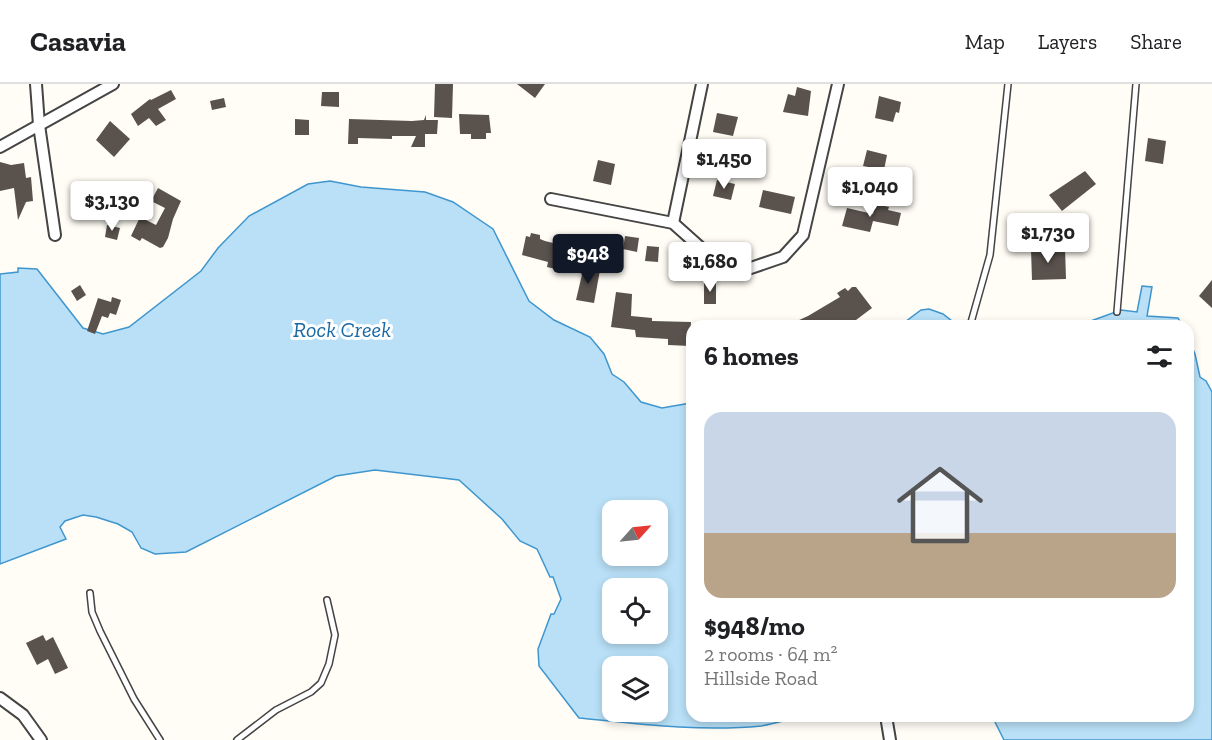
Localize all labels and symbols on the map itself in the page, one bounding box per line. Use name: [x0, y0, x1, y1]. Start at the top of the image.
pin: $1,450: [675, 139, 773, 190]
pin: $1,040: [821, 167, 919, 218]
pin: $3,130: [63, 181, 161, 232]
pin: $1,730: [999, 213, 1097, 264]
pin: $948: [552, 234, 624, 285]
pin: $1,680: [661, 242, 759, 293]
water label: Rock Creek: [293, 316, 391, 343]
north arrow: [602, 500, 668, 566]

